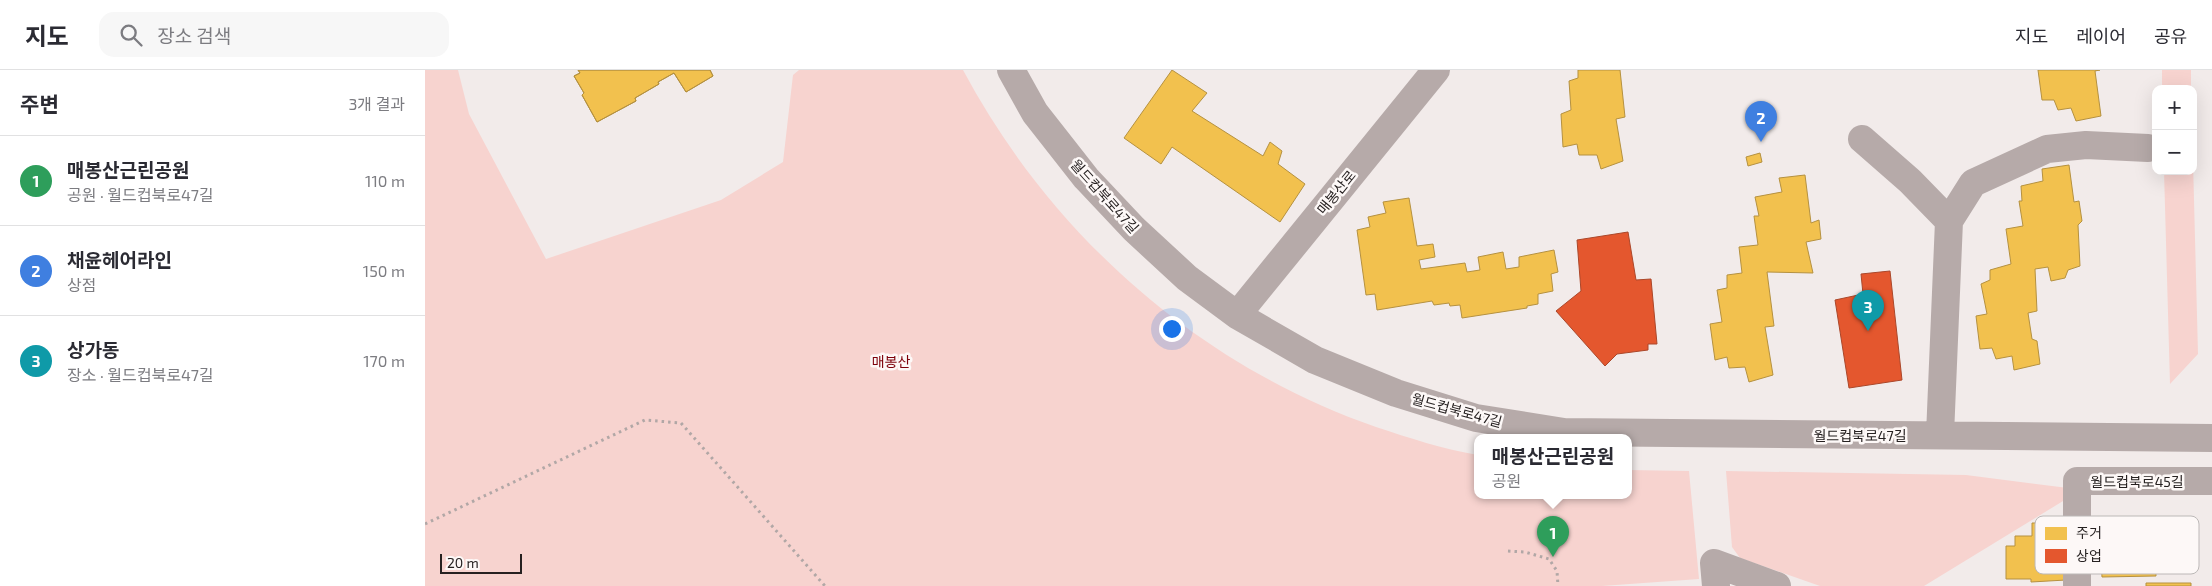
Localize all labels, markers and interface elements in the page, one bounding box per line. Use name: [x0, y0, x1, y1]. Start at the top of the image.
search box: [99, 12, 449, 57]
text: 지도: [25, 21, 69, 50]
icon: search: [117, 21, 145, 49]
text: 장소 검색: [157, 24, 231, 47]
text: 지도: [2015, 25, 2048, 47]
text: 레이어: [2076, 25, 2126, 47]
text: 공유: [2154, 25, 2187, 47]
map controls: [2152, 85, 2197, 175]
button: +: [2152, 85, 2197, 130]
text: 주변: [20, 91, 59, 116]
text: 3개 결과: [348, 94, 405, 113]
pin: 2: [1745, 101, 1777, 142]
button: −: [2152, 130, 2197, 175]
street label: 월드컵북로47길: [1068, 156, 1142, 236]
text: 매봉산근린공원: [67, 158, 189, 181]
street label: 매봉산로: [1313, 167, 1359, 217]
text: 1: [33, 171, 39, 190]
text: 110 m: [365, 171, 405, 190]
text: 공원 · 월드컵북로47길: [67, 185, 214, 204]
text: 채윤헤어라인: [67, 248, 172, 271]
text: 2: [31, 261, 41, 280]
text: 150 m: [363, 261, 405, 280]
text: 상점: [67, 275, 96, 294]
pin: 3: [1852, 290, 1884, 331]
your location: [1159, 316, 1185, 342]
text: 상가동: [67, 338, 119, 361]
text: 3: [31, 351, 41, 370]
text: 170 m: [363, 351, 405, 370]
park label: 매봉산: [872, 353, 910, 370]
text: 장소 · 월드컵북로47길: [67, 365, 214, 384]
street label: 월드컵북로47길: [1410, 390, 1504, 430]
street label: 월드컵북로47길: [1813, 427, 1907, 444]
popup: [1474, 434, 1632, 499]
text: 매봉산근린공원: [1492, 444, 1614, 467]
text: 공원: [1492, 471, 1521, 490]
street label: 월드컵북로45길: [2090, 473, 2184, 490]
pin: 1: [1537, 516, 1569, 557]
legend: [2035, 516, 2199, 574]
text: 주거: [2076, 524, 2102, 541]
text: 상업: [2076, 547, 2102, 564]
scale bar: [440, 551, 523, 574]
text: 20 m: [447, 554, 479, 571]

